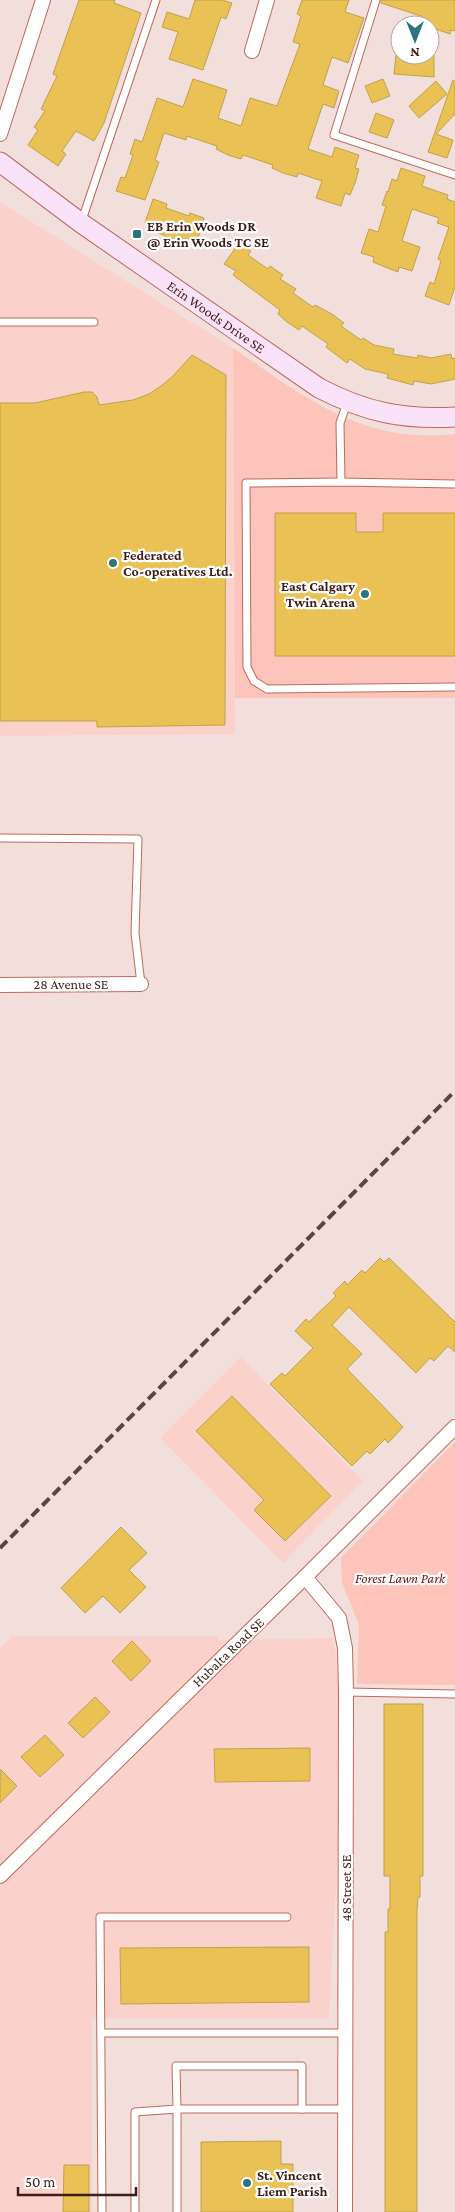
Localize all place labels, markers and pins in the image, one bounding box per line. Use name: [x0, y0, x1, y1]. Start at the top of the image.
place label: EB Erin Woods DR @ Erin Woods TC SE: [147, 218, 269, 250]
marker: EB Erin Woods DR @ Erin Woods TC SE: [131, 228, 143, 240]
place label: Federated Co-operatives Ltd.: [123, 547, 233, 579]
marker: Federated Co-operatives Ltd.: [107, 557, 119, 569]
place label: East Calgary Twin Arena: [281, 578, 355, 610]
marker: East Calgary Twin Arena: [359, 588, 371, 600]
place label: St. Vincent Liem Parish: [257, 2167, 327, 2199]
marker: St. Vincent Liem Parish: [241, 2177, 253, 2189]

